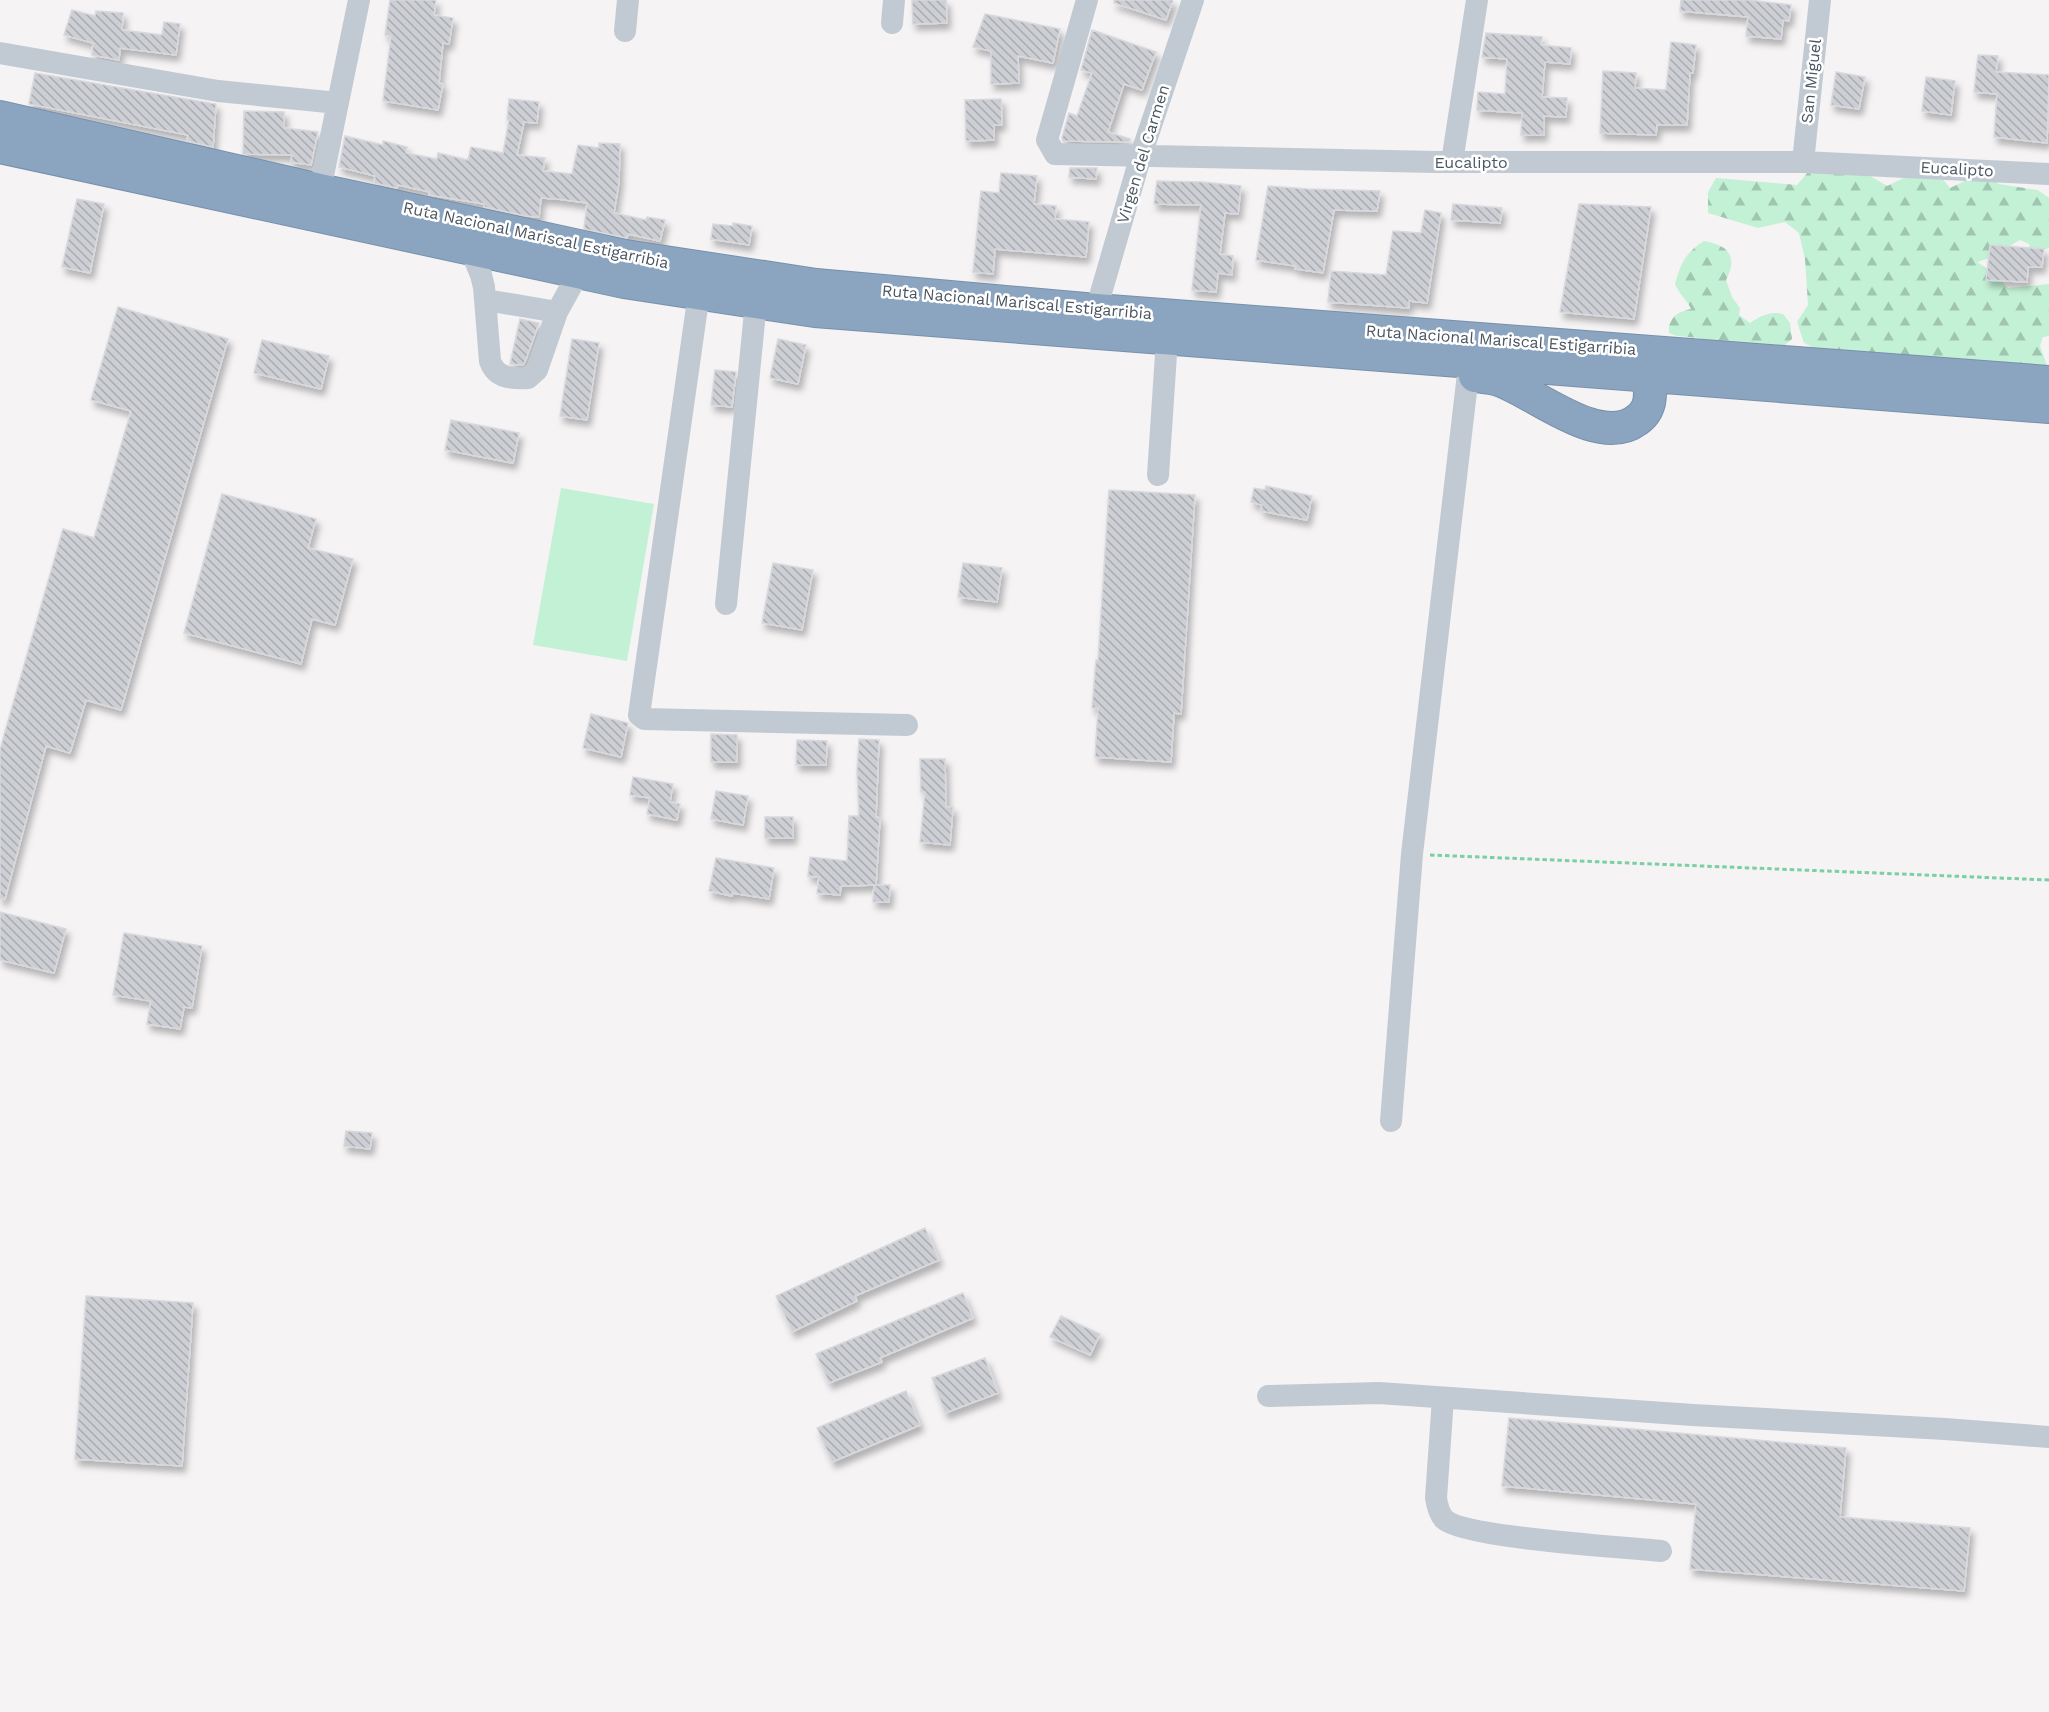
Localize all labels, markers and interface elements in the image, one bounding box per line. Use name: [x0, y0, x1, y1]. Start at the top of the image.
street label: San Miguel: [1797, 38, 1825, 124]
street label: Virgen del Carmen: [1113, 82, 1173, 226]
street label: Eucalipto: [1434, 153, 1508, 172]
street label: Eucalipto: [1920, 158, 1994, 180]
street label: Ruta Nacional Mariscal Estigarribia: [402, 198, 670, 272]
street label: Ruta Nacional Mariscal Estigarribia: [881, 281, 1153, 323]
street label: Ruta Nacional Mariscal Estigarribia: [1365, 321, 1637, 359]

